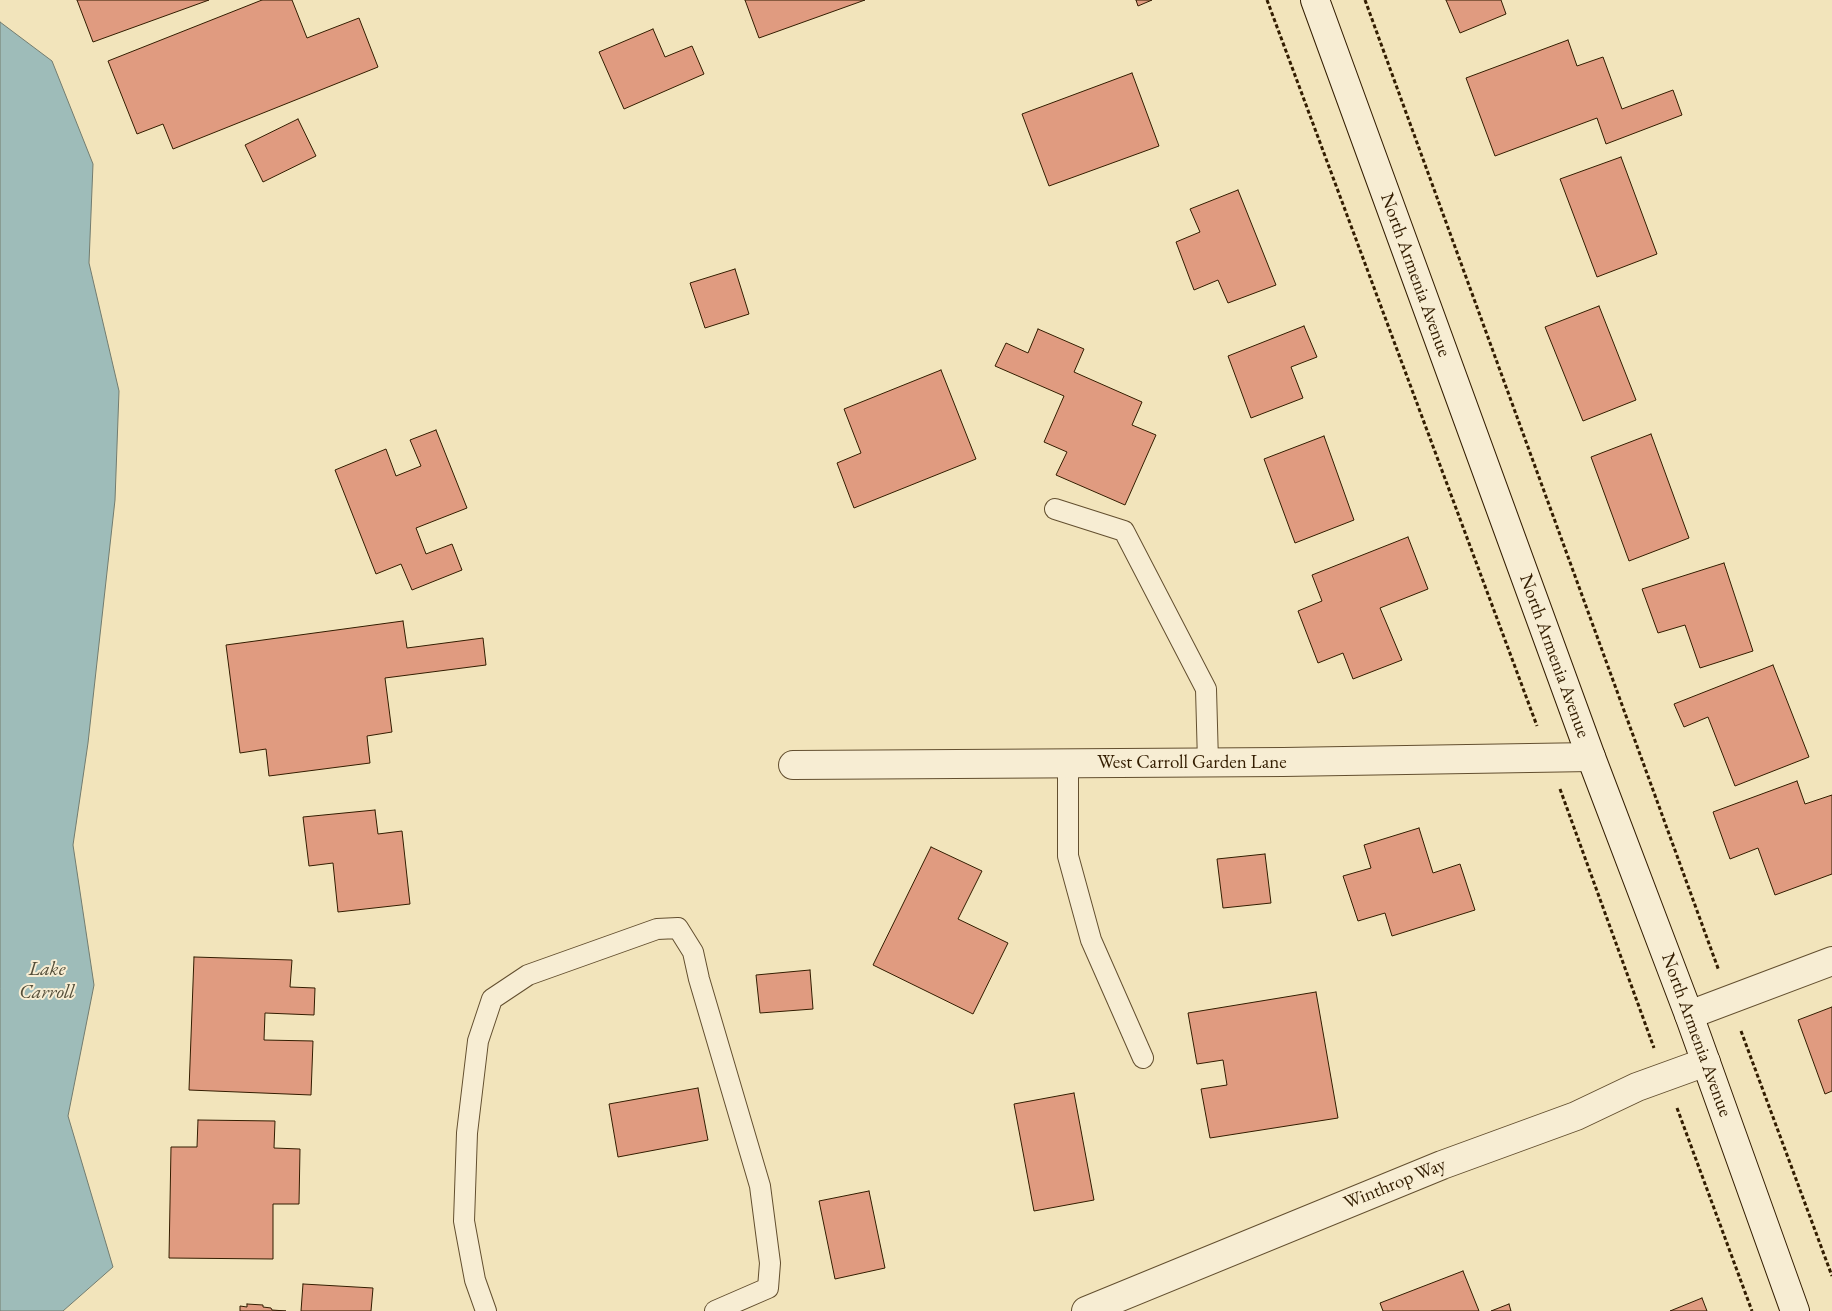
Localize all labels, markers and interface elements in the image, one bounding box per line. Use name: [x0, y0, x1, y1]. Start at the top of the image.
street label: North Armenia Avenue: [1375, 190, 1455, 360]
street label: North Armenia Avenue: [1514, 571, 1594, 741]
street label: West Carroll Garden Lane: [1097, 752, 1287, 774]
street label: North Armenia Avenue: [1656, 950, 1736, 1120]
water label: Lake Carroll: [19, 958, 75, 1005]
street label: Winthrop Way: [1341, 1153, 1449, 1215]

